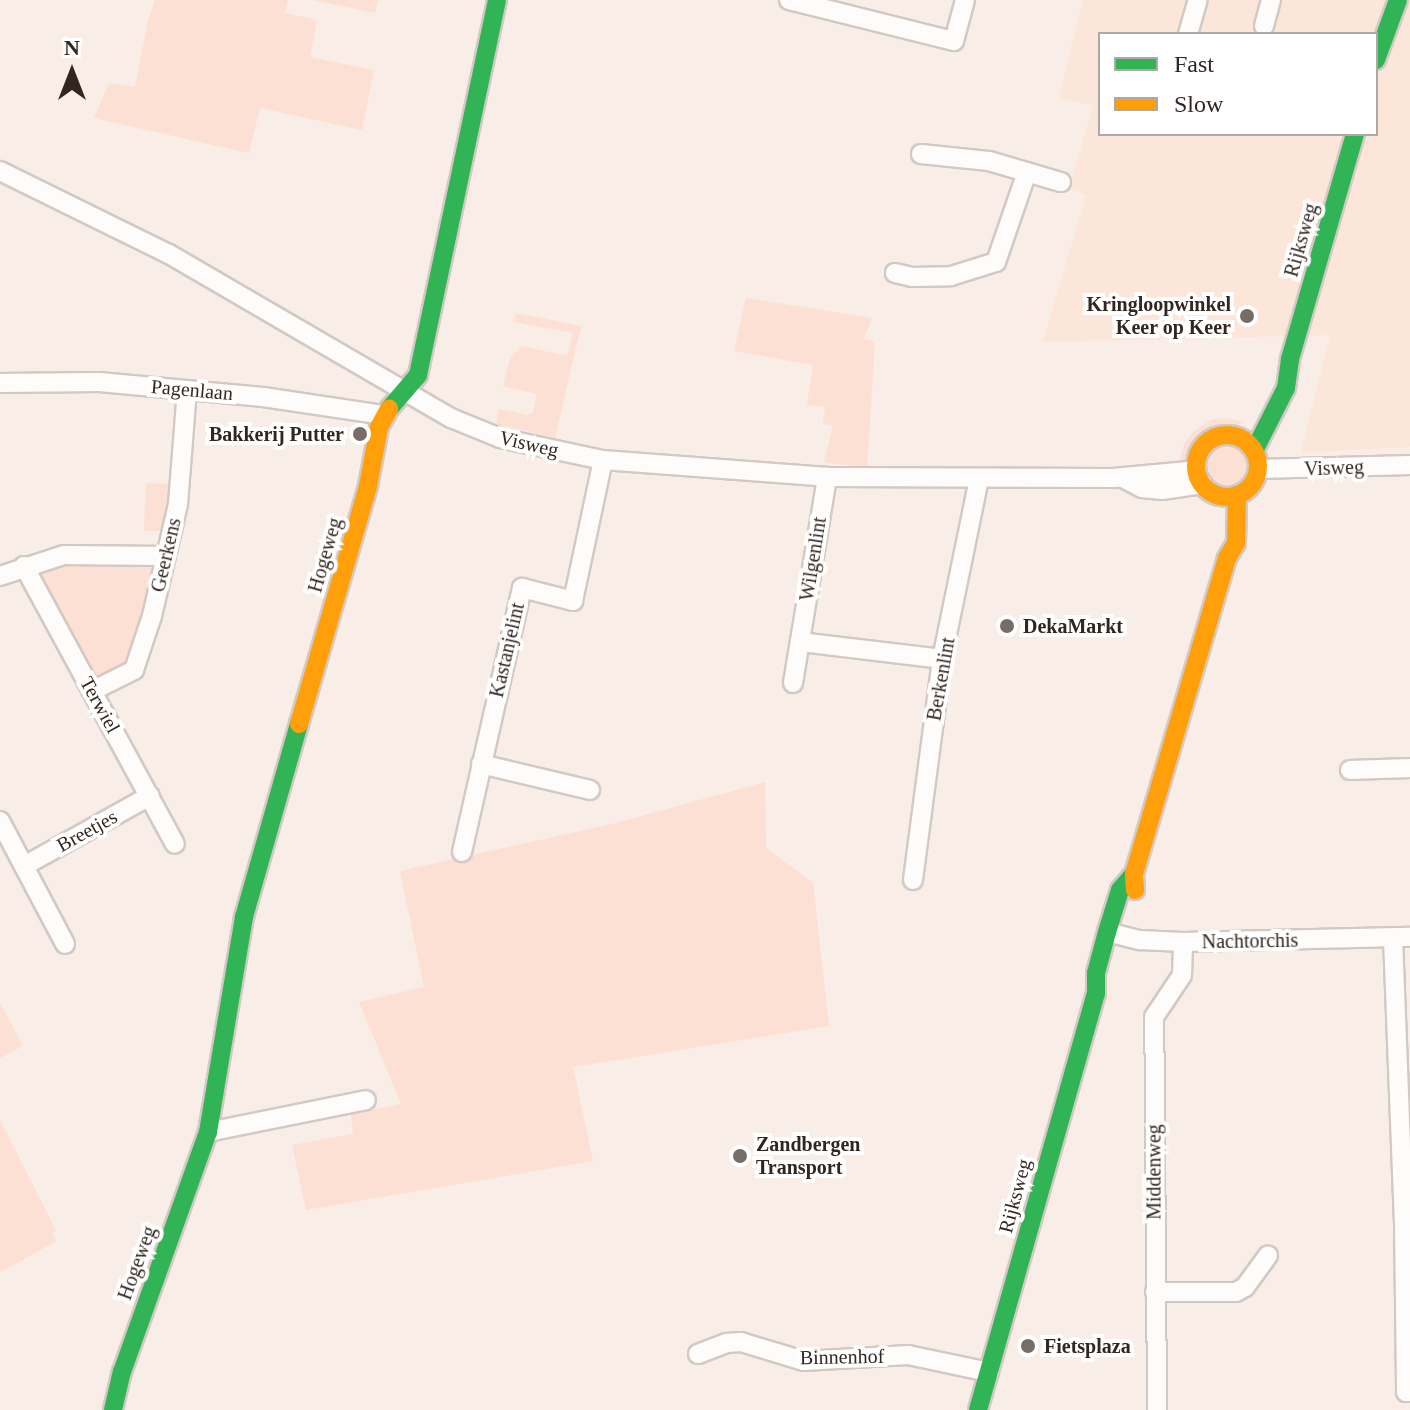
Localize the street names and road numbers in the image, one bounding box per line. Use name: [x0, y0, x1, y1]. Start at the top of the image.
street label: Rijksweg: [1279, 200, 1323, 280]
street label: Pagenlaan: [150, 374, 234, 406]
street label: Visweg: [497, 426, 561, 462]
street label: Visweg: [1304, 455, 1364, 481]
street label: Hogeweg: [303, 515, 347, 595]
street label: Wilgenlint: [795, 515, 831, 603]
street label: Geerkens: [146, 516, 186, 594]
street label: Kastanjelint: [484, 600, 530, 700]
street label: Berkenlint: [922, 635, 960, 723]
street label: Terwiel: [75, 673, 125, 737]
street label: Breetjes: [53, 805, 121, 857]
street label: Nachtorchis: [1201, 928, 1299, 954]
street label: Middenweg: [1142, 1124, 1166, 1220]
street label: Rijksweg: [994, 1156, 1036, 1236]
street label: Hogeweg: [113, 1223, 161, 1303]
street label: Binnenhof: [800, 1344, 884, 1370]

